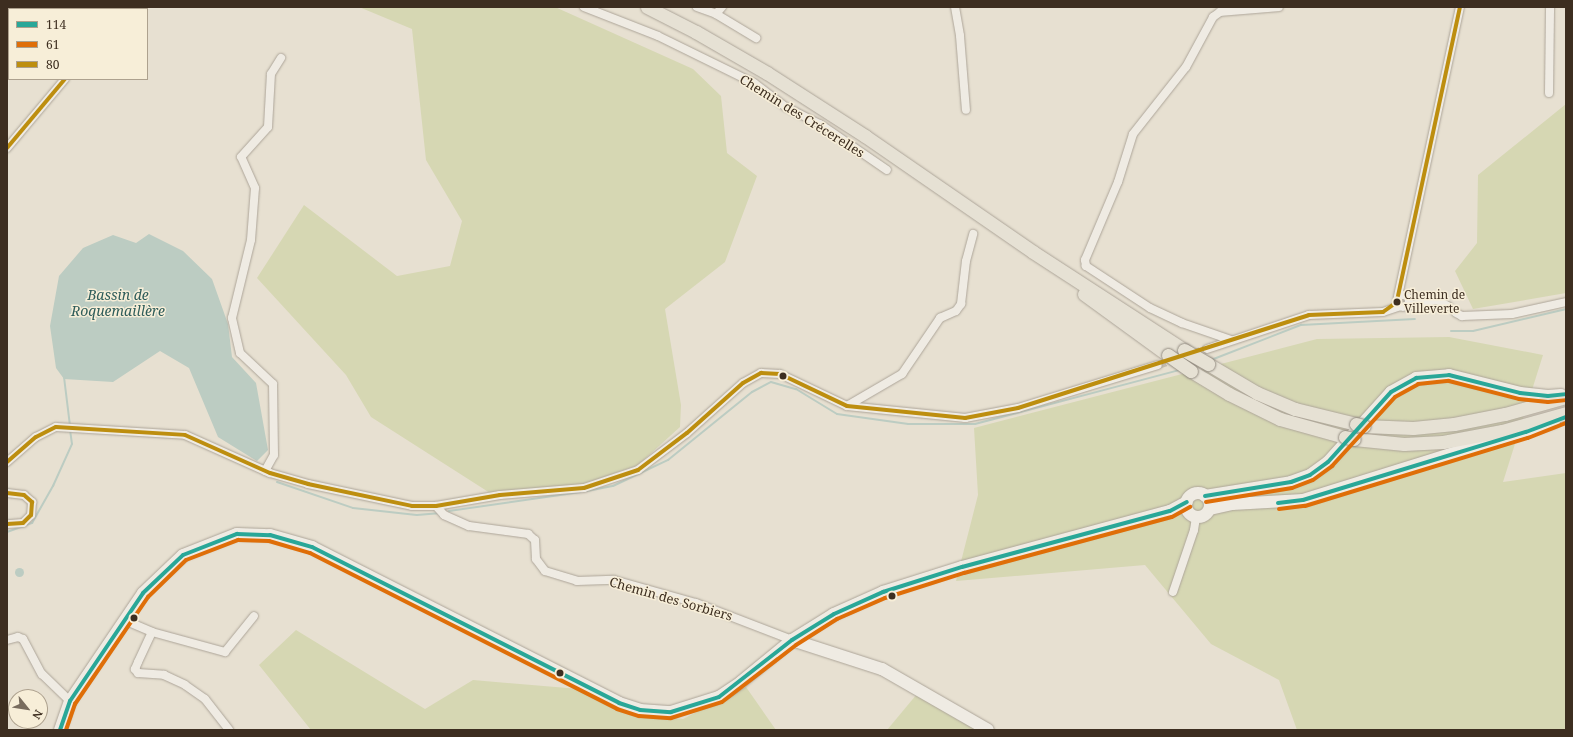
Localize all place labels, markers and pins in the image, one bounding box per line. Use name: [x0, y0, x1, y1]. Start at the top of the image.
place label: Chemin de Villeverte: [1404, 288, 1465, 316]
marker: Chemin de Villeverte: [1392, 297, 1402, 307]
unlabelled marker: [778, 371, 788, 381]
unlabelled marker: [887, 591, 897, 601]
unlabelled marker: [129, 613, 139, 623]
unlabelled marker: [555, 668, 565, 678]

